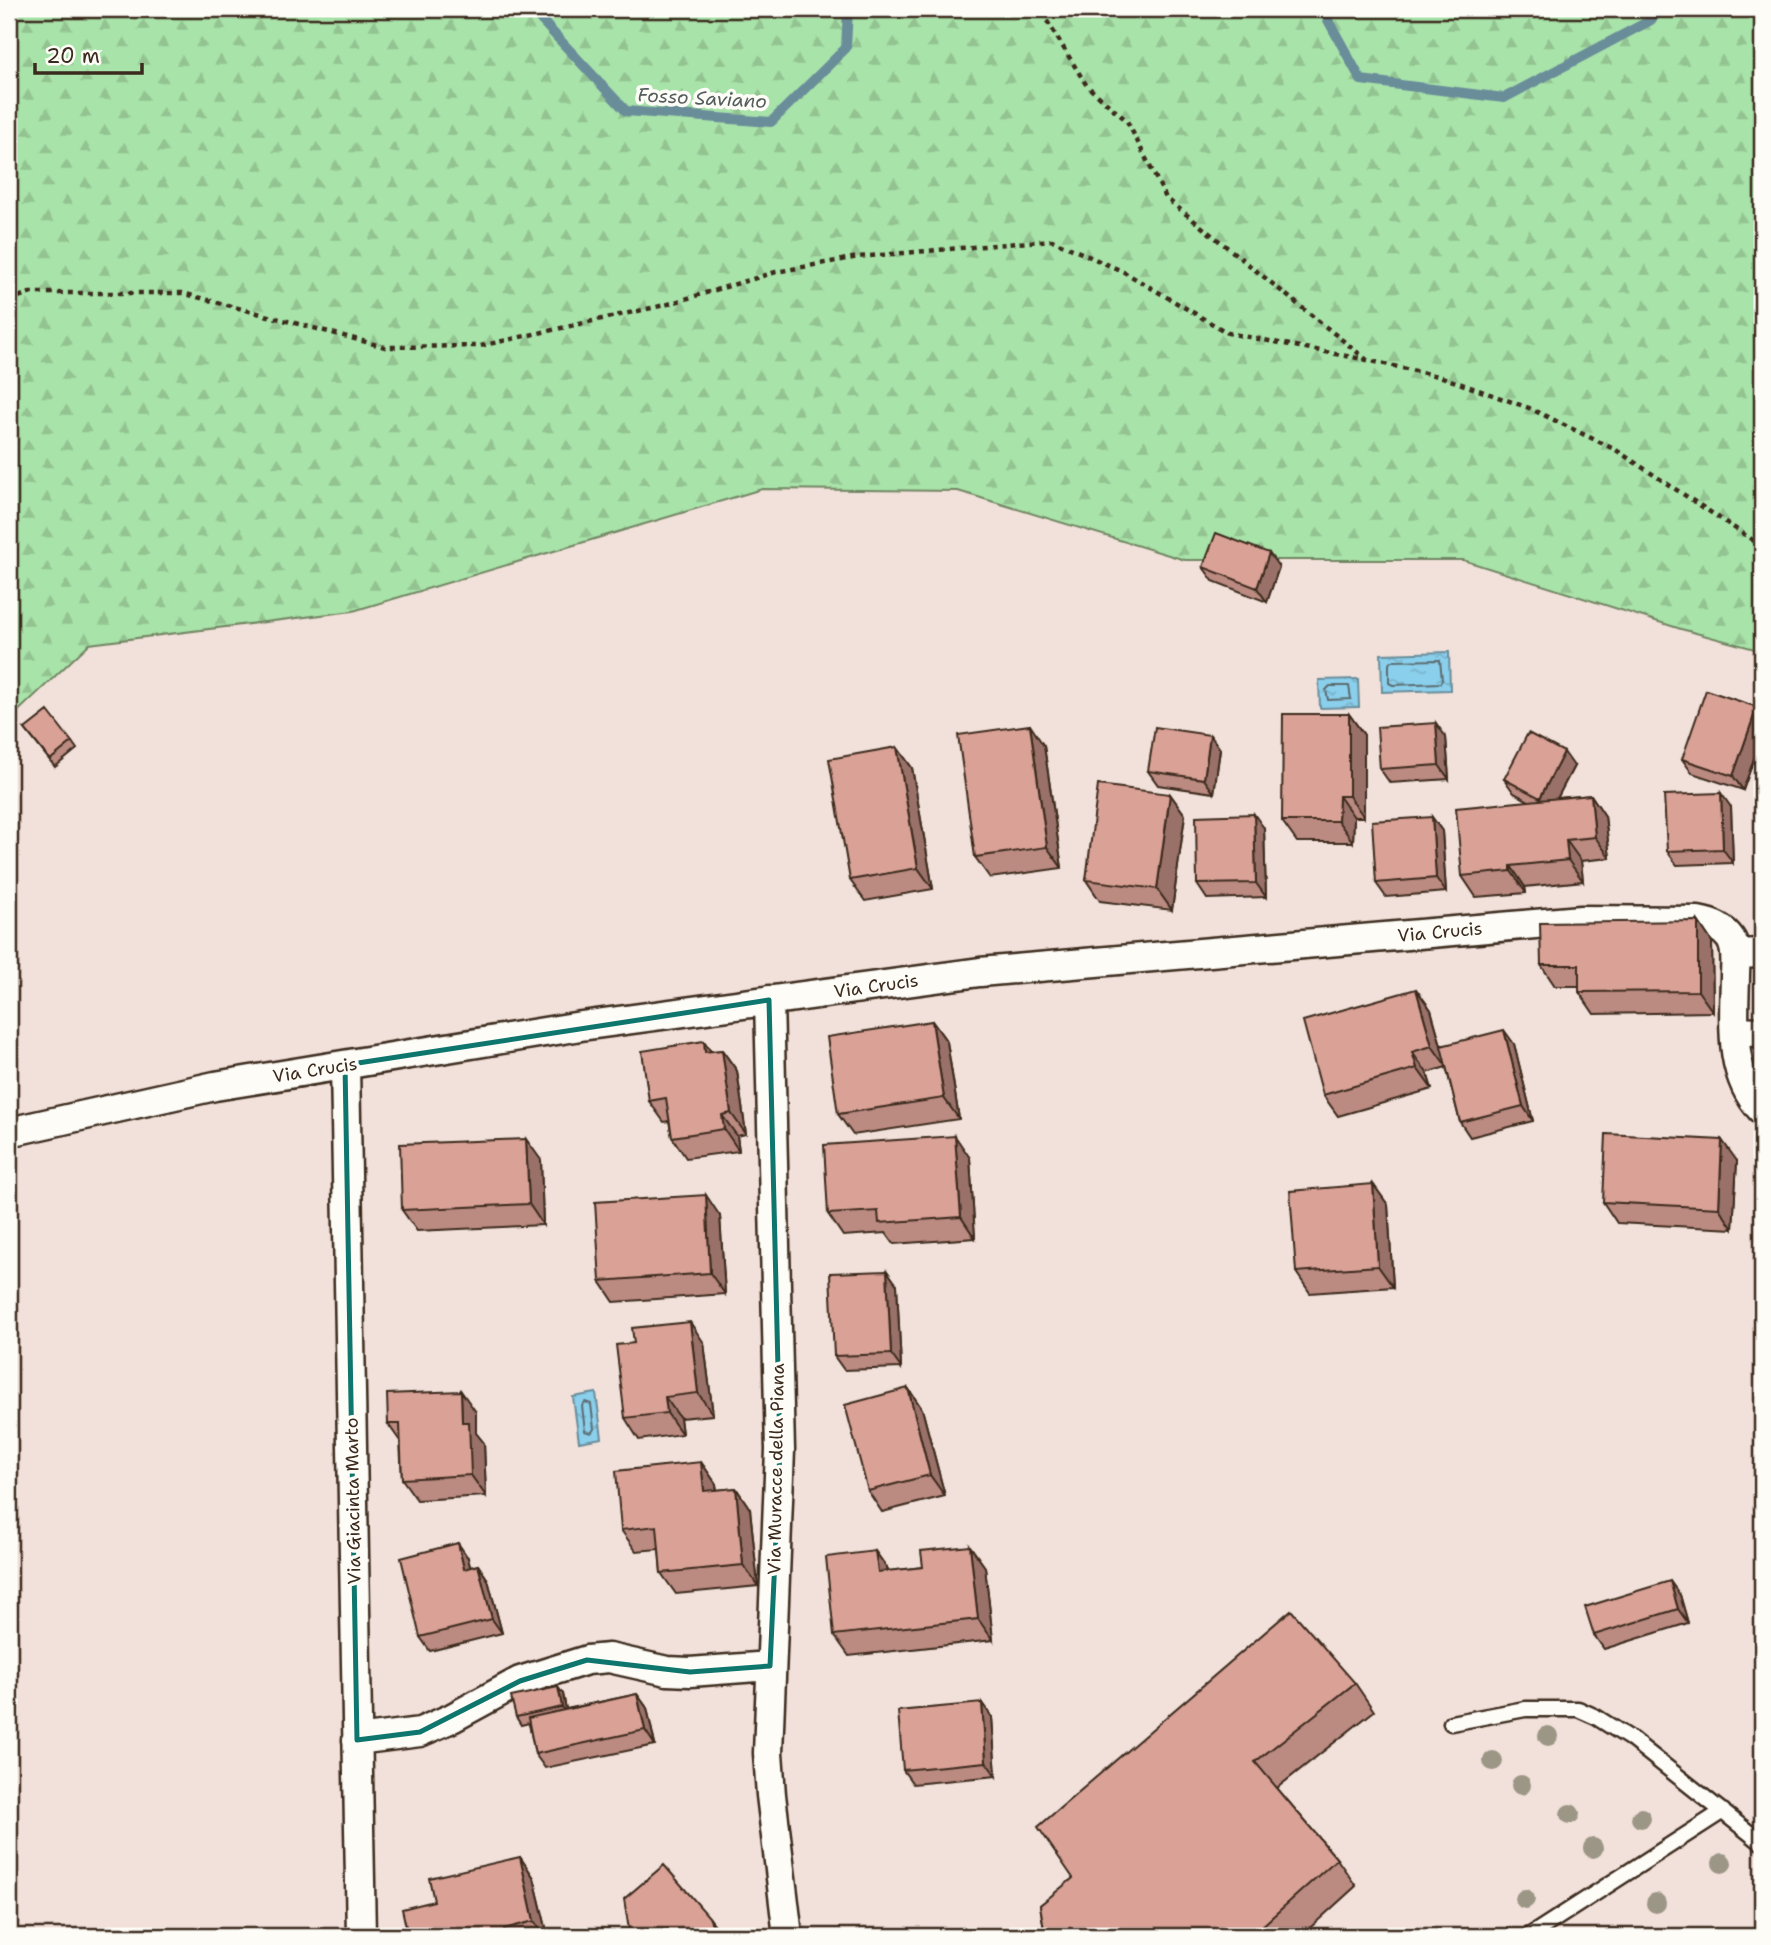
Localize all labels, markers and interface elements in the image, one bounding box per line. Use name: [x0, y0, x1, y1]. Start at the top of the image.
scale bar: [35, 32, 142, 76]
text: 20 m: [46, 42, 100, 70]
water label: Fosso Saviano: [637, 82, 767, 114]
street label: Via Crucis: [1397, 916, 1483, 948]
street label: Via Crucis: [832, 968, 920, 1004]
street label: Via Crucis: [271, 1051, 359, 1089]
street label: Via Muracce della Piana: [762, 1363, 790, 1575]
street label: Via Giacinta Marto: [340, 1417, 366, 1585]

